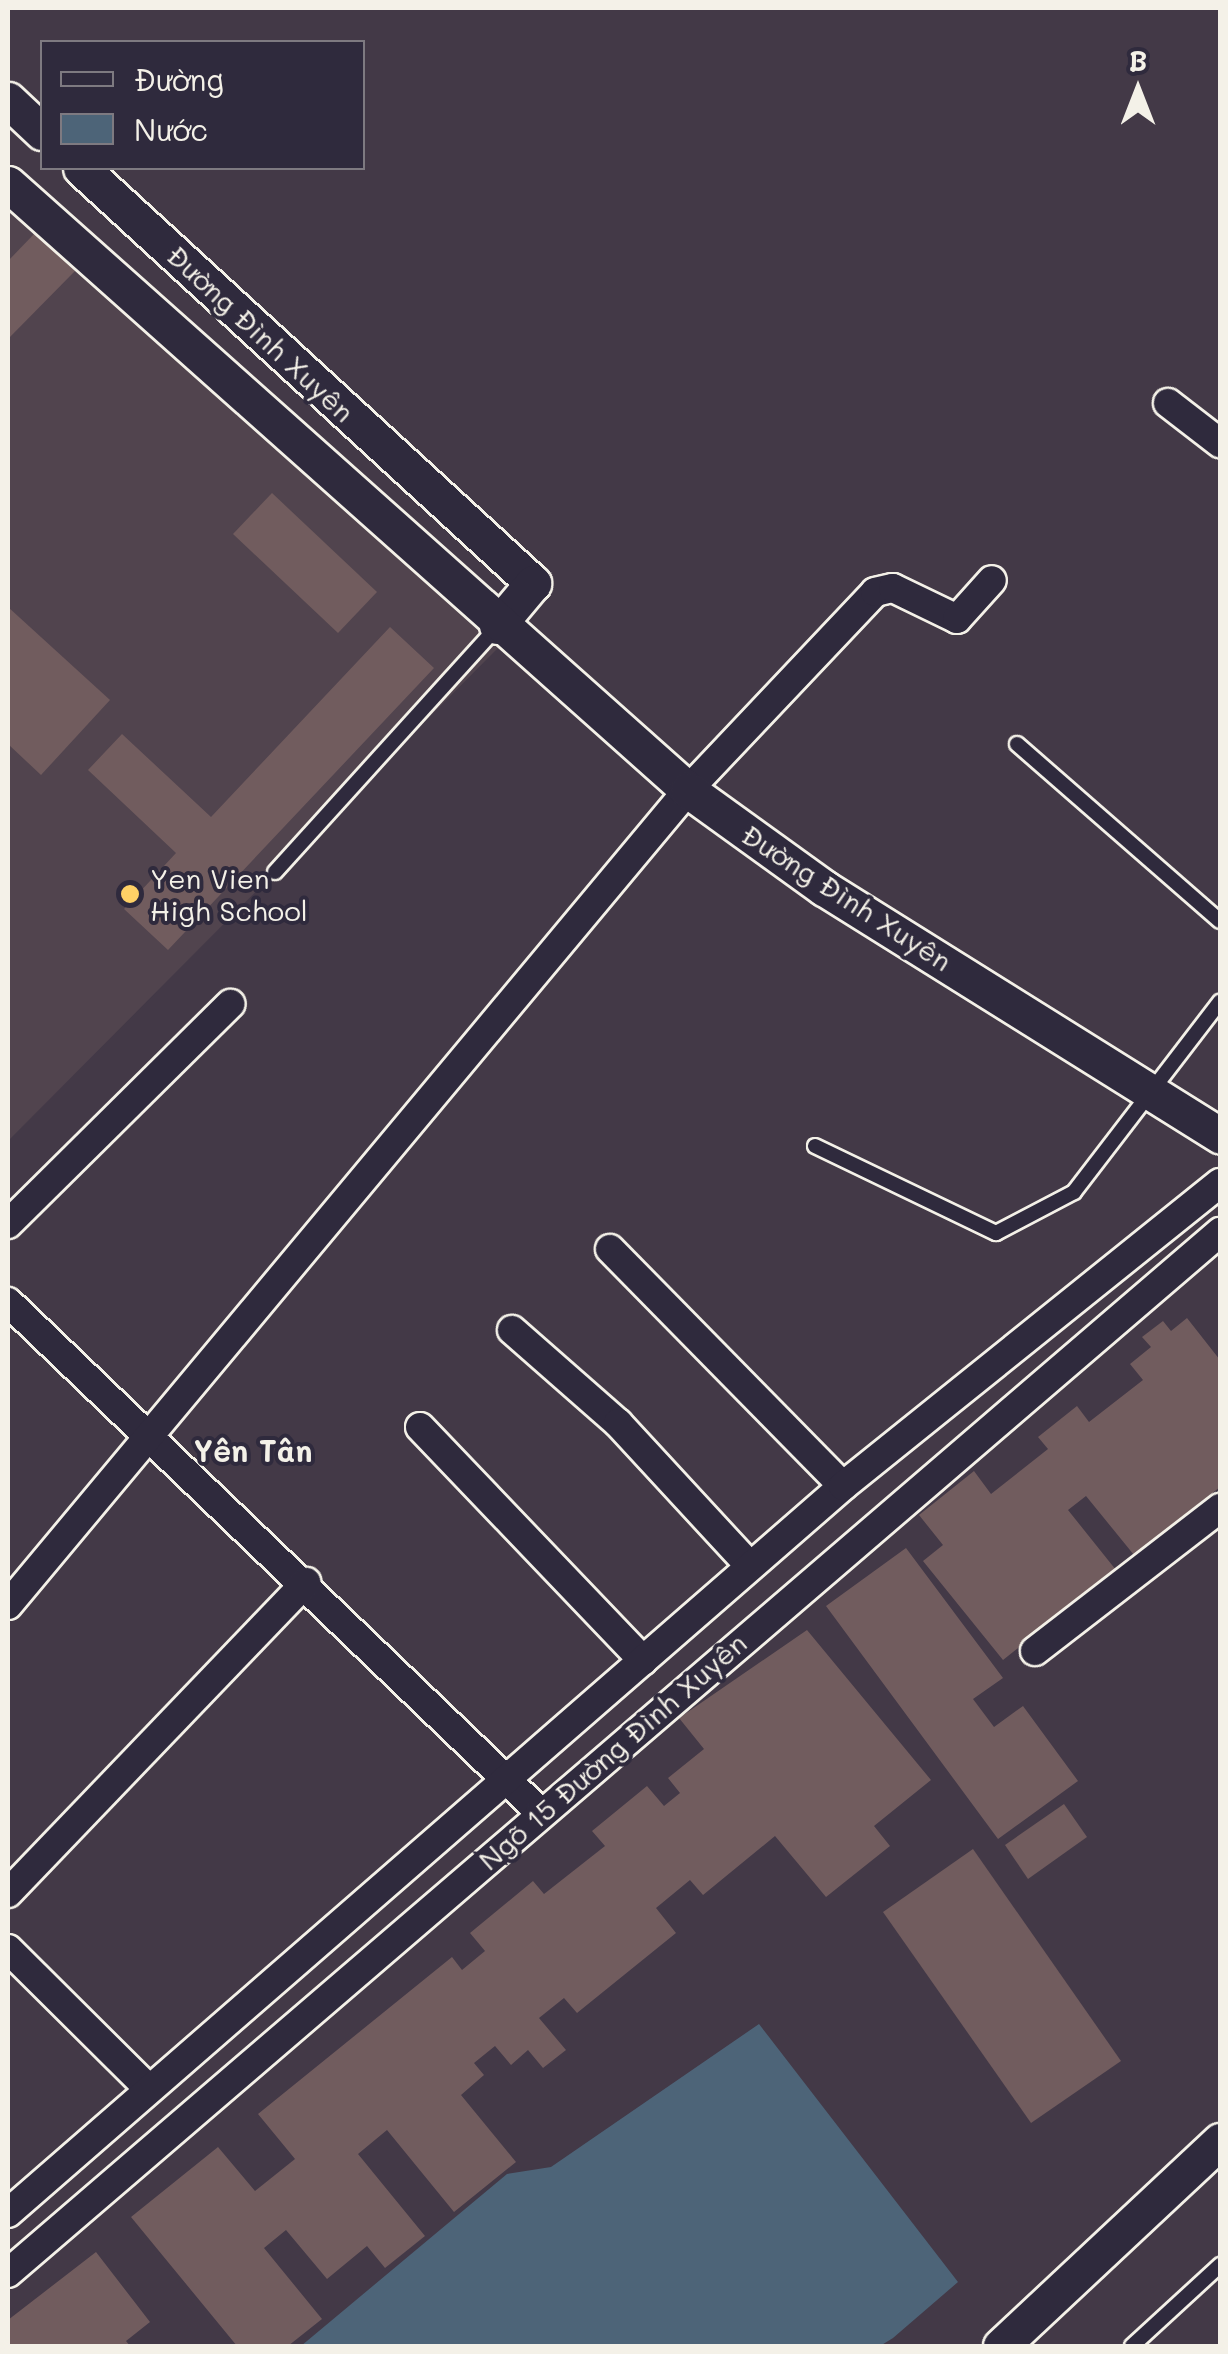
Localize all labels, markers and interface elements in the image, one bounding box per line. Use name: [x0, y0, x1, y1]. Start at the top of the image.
legend: [40, 40, 365, 170]
north arrow: [1088, 40, 1188, 140]
text: B: [1129, 42, 1147, 78]
text: Đường: [134, 59, 224, 99]
text: Nước: [134, 109, 208, 149]
street label: Đường Đình Xuyên: [161, 238, 361, 428]
street label: Đường Đình Xuyên: [736, 817, 958, 977]
place label: Yen Vien High School: [150, 861, 308, 927]
marker: Yen Vien High School: [119, 883, 141, 905]
district label: Yên Tân: [194, 1432, 312, 1468]
street label: Ngõ 15 Đường Đình Xuyên: [471, 1626, 753, 1876]

